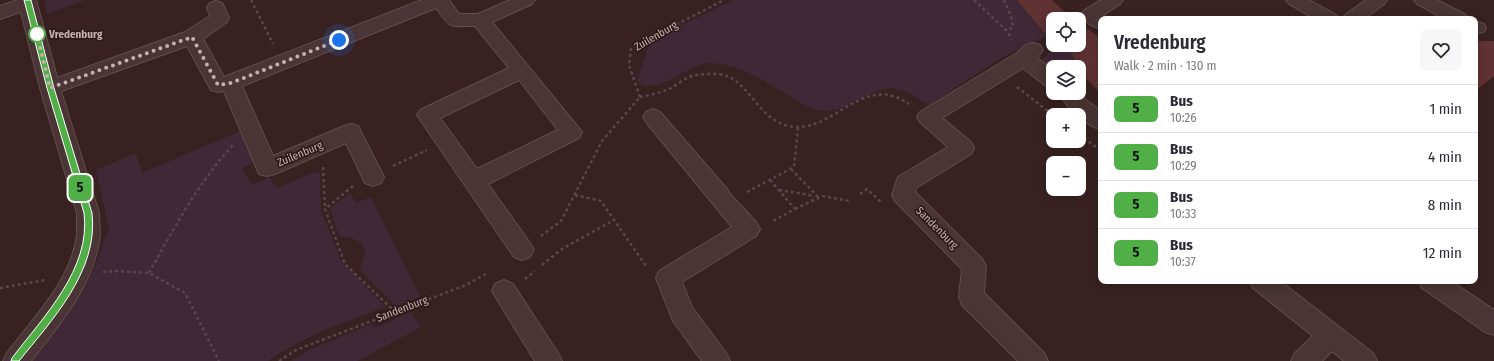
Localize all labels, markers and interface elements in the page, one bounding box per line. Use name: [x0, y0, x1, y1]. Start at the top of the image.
map controls: [1046, 12, 1086, 196]
button: locate: [1046, 12, 1086, 52]
street label: Zuilenburg: [632, 18, 681, 54]
marker: Vredenburg: [28, 25, 46, 43]
place label: Vredenburg: [48, 28, 103, 41]
button: heart: [1420, 29, 1462, 71]
your location: [329, 30, 349, 50]
text: Vredenburg: [1114, 31, 1206, 54]
text: Walk · 2 min · 130 m: [1114, 58, 1216, 73]
button: layers: [1046, 60, 1086, 100]
text: Bus: [1170, 92, 1193, 110]
text: 5: [1133, 100, 1139, 117]
text: 1 min: [1429, 100, 1462, 118]
button: +: [1046, 108, 1086, 148]
text: 10:26: [1170, 110, 1197, 125]
street label: Zuilenburg: [275, 138, 325, 169]
text: Bus: [1170, 140, 1193, 158]
text: 5: [1133, 148, 1139, 165]
text: 4 min: [1428, 148, 1462, 166]
button: −: [1046, 156, 1086, 196]
text: 10:29: [1170, 158, 1197, 173]
line badge: 5: [67, 175, 93, 201]
text: 5: [77, 179, 83, 196]
text: Bus: [1170, 188, 1193, 206]
text: 5: [1133, 196, 1139, 213]
text: 8 min: [1428, 196, 1462, 214]
street label: Sandenburg: [913, 204, 961, 252]
text: 10:33: [1170, 206, 1196, 221]
text: Bus: [1170, 236, 1193, 254]
text: 5: [1133, 244, 1139, 261]
text: 12 min: [1423, 244, 1462, 262]
text: 10:37: [1170, 254, 1196, 269]
street label: Sandenburg: [374, 293, 430, 325]

